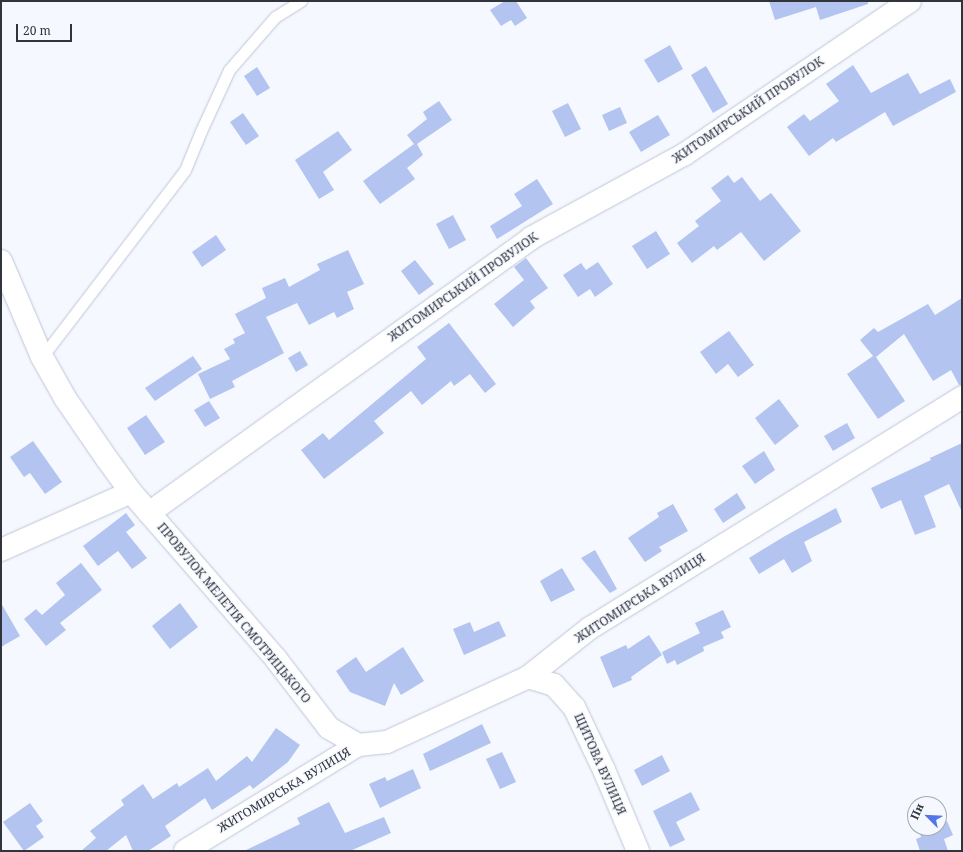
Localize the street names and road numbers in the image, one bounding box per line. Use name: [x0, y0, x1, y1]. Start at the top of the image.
street label: ЖИТОМИРСЬКИЙ ПРОВУЛОК: [670, 54, 826, 166]
street label: ЖИТОМИРСЬКИЙ ПРОВУЛОК: [385, 230, 541, 344]
street label: ПРОВУЛОК МЕЛЕТІЯ СМОТРИЦЬКОГО: [154, 520, 314, 706]
street label: ЖИТОМИРСЬКА ВУЛИЦЯ: [572, 550, 708, 646]
street label: ЩИТОВА ВУЛИЦЯ: [571, 711, 629, 817]
street label: ЖИТОМИРСЬКА ВУЛИЦЯ: [215, 745, 353, 835]

